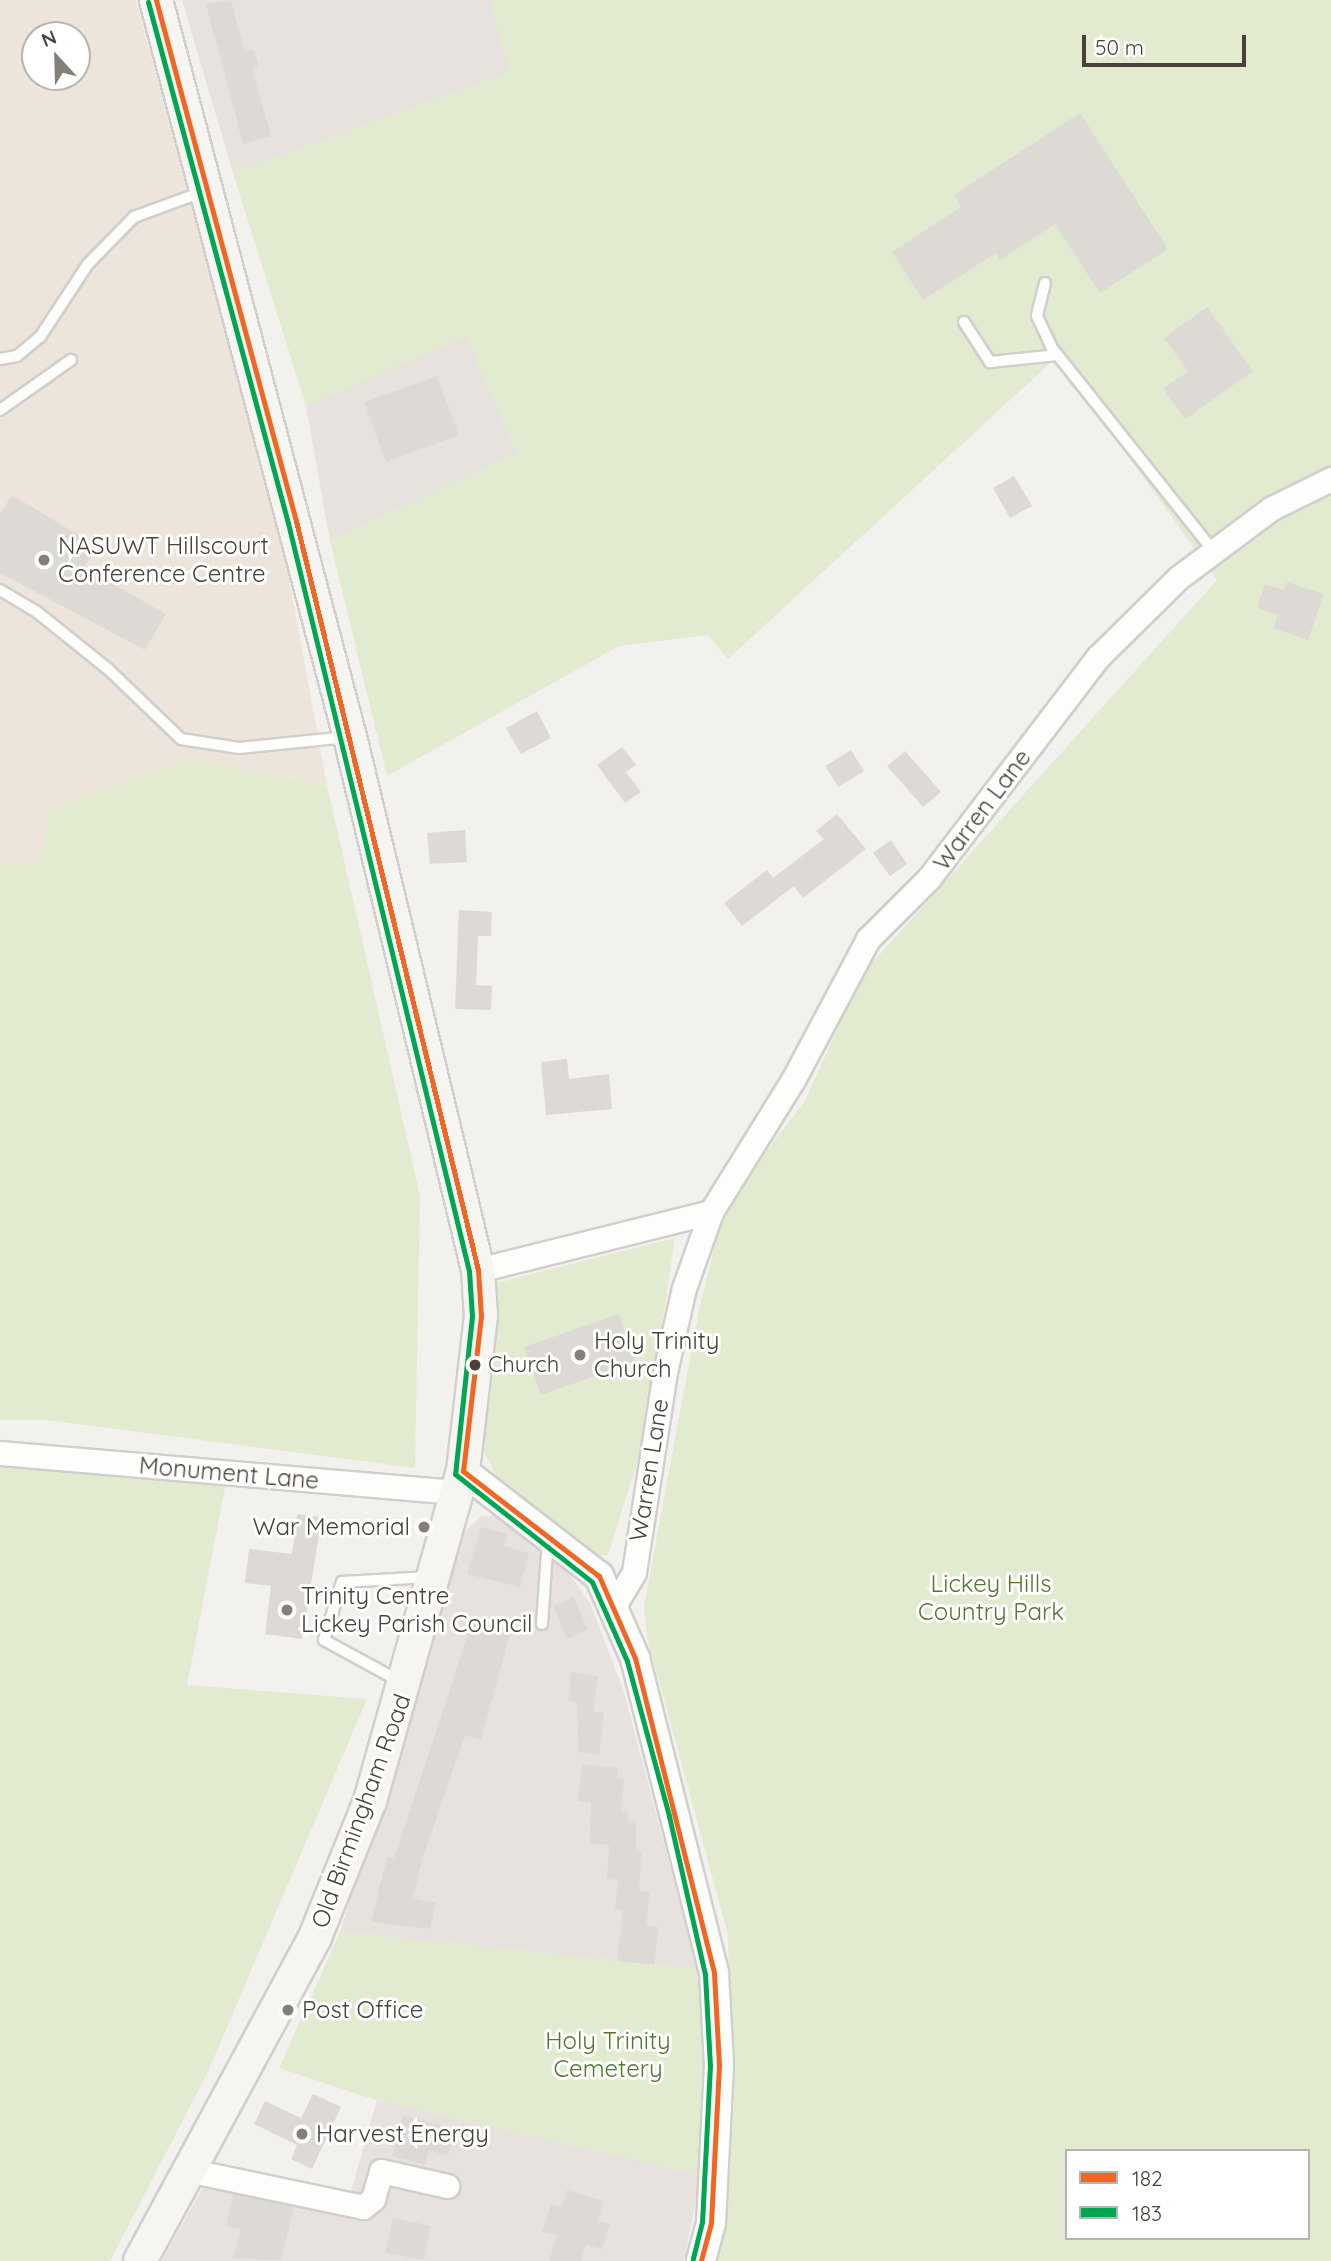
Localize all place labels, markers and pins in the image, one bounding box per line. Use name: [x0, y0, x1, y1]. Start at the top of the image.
place label: NASUWT Hillscourt Conference Centre: [58, 532, 269, 588]
marker: NASUWT Hillscourt Conference Centre: [36, 552, 52, 568]
place label: Holy Trinity Church: [594, 1327, 719, 1383]
marker: Holy Trinity Church: [572, 1347, 588, 1363]
place label: Church: [488, 1352, 559, 1378]
marker: Church: [468, 1358, 482, 1372]
place label: War Memorial: [252, 1513, 410, 1541]
marker: War Memorial: [416, 1519, 432, 1535]
place label: Trinity Centre Lickey Parish Council: [301, 1582, 533, 1638]
marker: Trinity Centre Lickey Parish Council: [279, 1602, 295, 1618]
place label: Post Office: [302, 1996, 423, 2024]
marker: Post Office: [280, 2002, 296, 2018]
place label: Harvest Energy: [316, 2120, 489, 2148]
marker: Harvest Energy: [294, 2126, 310, 2142]

